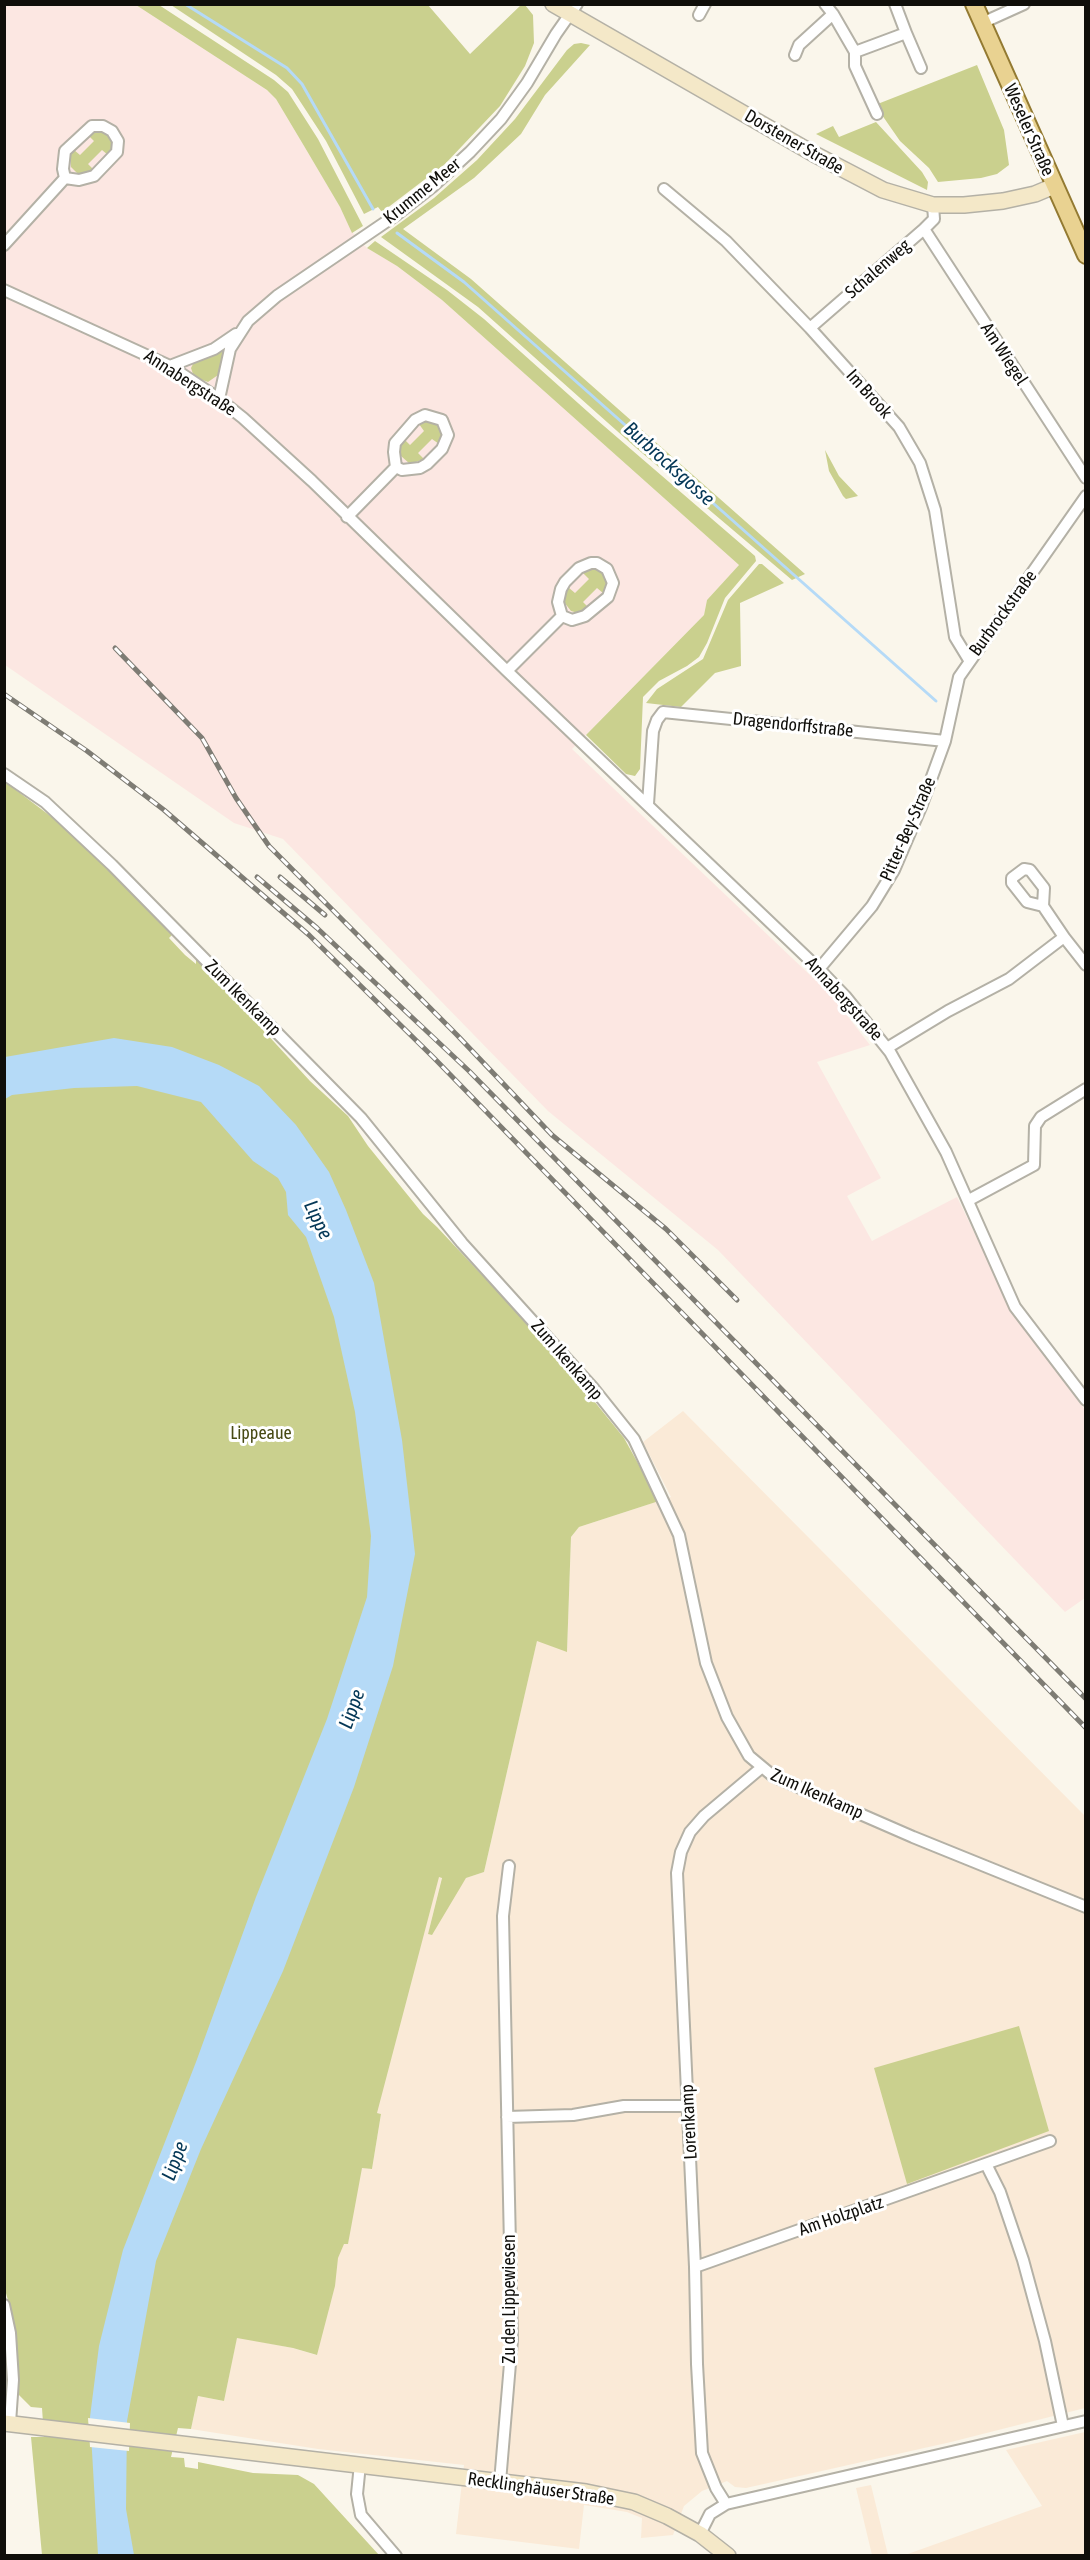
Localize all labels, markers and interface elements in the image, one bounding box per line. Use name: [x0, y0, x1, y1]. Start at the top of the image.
street label: Weseler Straße: [999, 81, 1059, 179]
street label: Dorstener Straße: [741, 105, 847, 179]
street label: Krumme Meer: [379, 153, 465, 229]
street label: Schalenweg: [841, 235, 915, 303]
street label: Am Wiegel: [976, 319, 1032, 389]
street label: Annabergstraße: [140, 345, 240, 421]
street label: Im Brook: [841, 365, 897, 423]
water label: Burbrocksgosse: [619, 417, 719, 511]
street label: Burbrockstraße: [965, 566, 1041, 660]
street label: Dragendorffstraße: [732, 708, 854, 742]
street label: Pitter-Bey-Straße: [875, 773, 941, 885]
street label: Annabergstraße: [801, 953, 887, 1045]
street label: Zum Ikenkamp: [200, 955, 286, 1041]
water label: Lippe: [298, 1197, 338, 1243]
street label: Zum Ikenkamp: [526, 1316, 608, 1404]
park label: Lippeaue: [230, 1422, 292, 1444]
water label: Lippe: [334, 1686, 370, 1732]
street label: Zum Ikenkamp: [767, 1764, 867, 1824]
street label: Lorenkamp: [676, 2084, 702, 2160]
water label: Lippe: [157, 2138, 193, 2184]
street label: Am Holzplatz: [796, 2192, 886, 2240]
street label: Zu den Lippewiesen: [498, 2234, 520, 2364]
street label: Recklinghäuser Straße: [466, 2468, 616, 2510]

